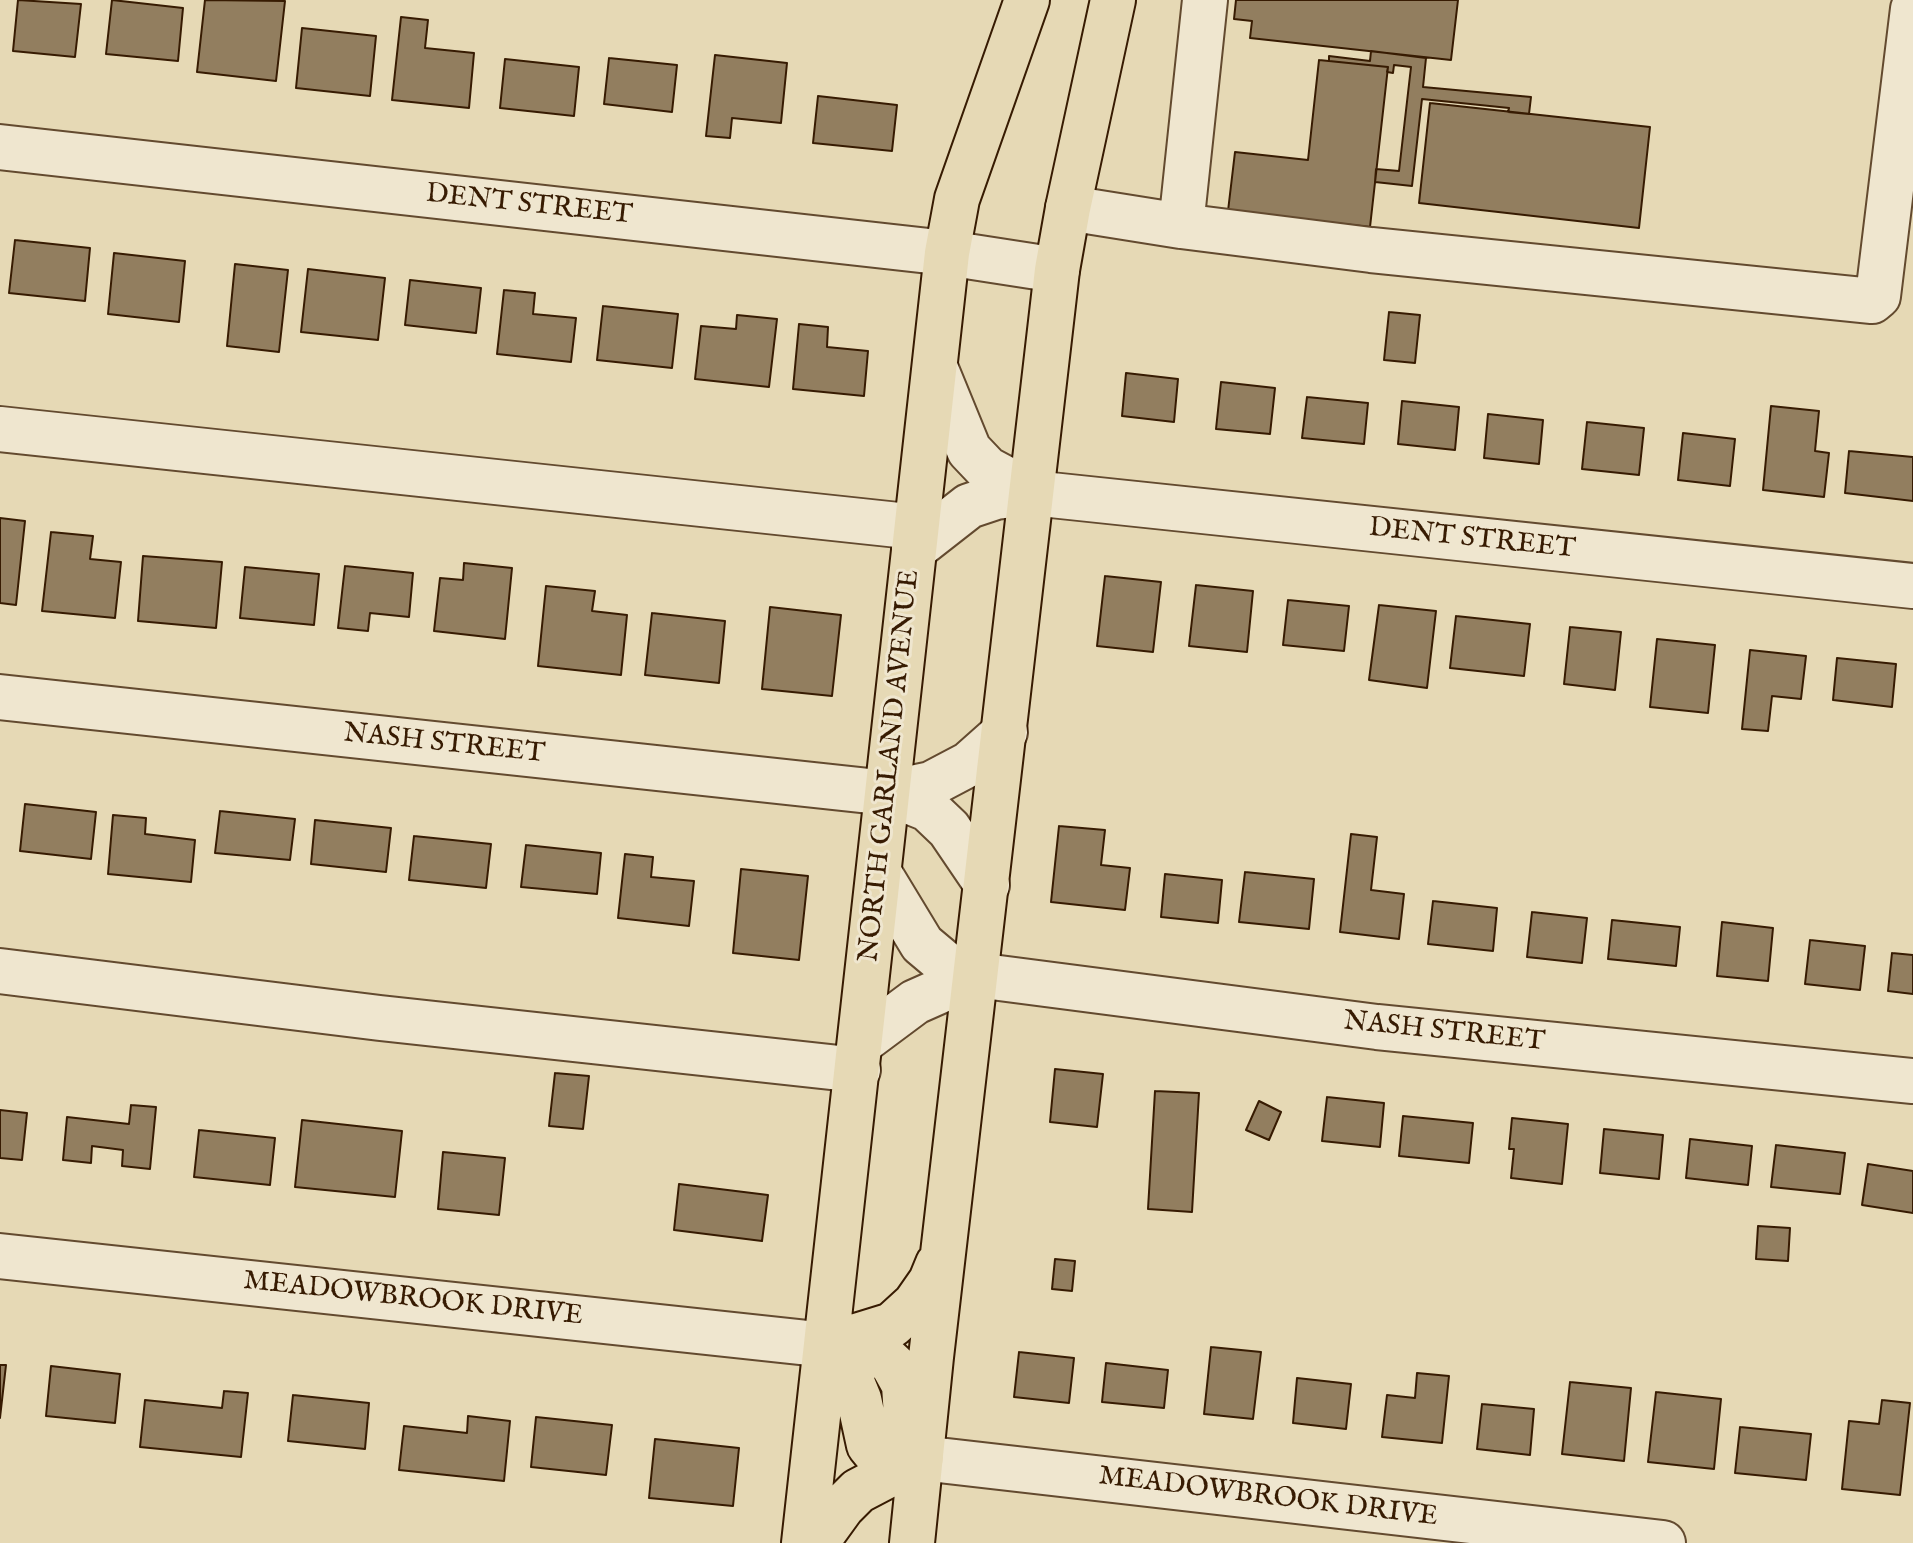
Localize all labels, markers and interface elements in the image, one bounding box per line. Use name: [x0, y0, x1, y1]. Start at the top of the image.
street label: DENT STREET: [424, 178, 634, 234]
street label: DENT STREET: [1367, 512, 1577, 568]
street label: NORTH GARLAND AVENUE: [854, 568, 928, 964]
street label: NASH STREET: [342, 718, 546, 772]
street label: NASH STREET: [1342, 1006, 1546, 1060]
street label: MEADOWBROOK DRIVE: [242, 1265, 584, 1335]
street label: MEADOWBROOK DRIVE: [1097, 1461, 1439, 1535]

